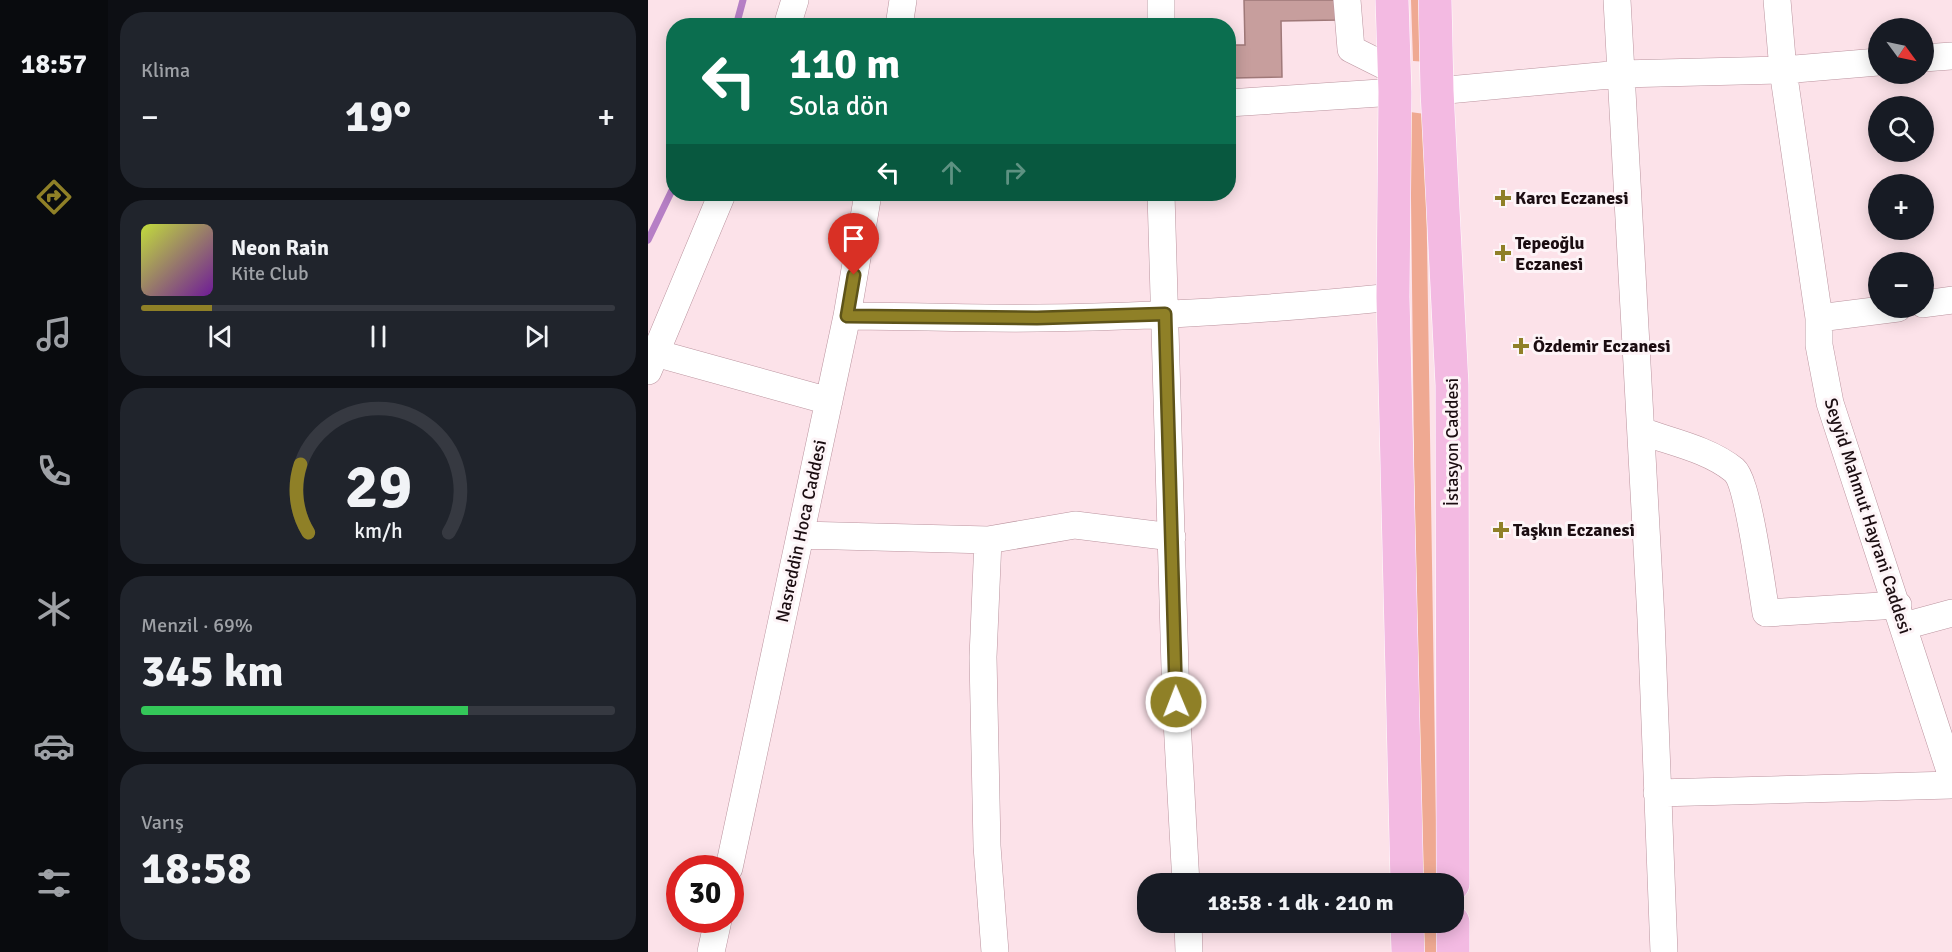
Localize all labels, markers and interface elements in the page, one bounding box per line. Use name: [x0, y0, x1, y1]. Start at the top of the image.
north arrow: [1868, 18, 1934, 84]
map controls: [1868, 18, 1934, 318]
text: 110 m: [789, 39, 900, 90]
icon: left: [690, 42, 768, 120]
text: 18:57: [21, 48, 87, 81]
text: Klima: [141, 58, 190, 83]
text: 19°: [345, 89, 411, 144]
text: Sola dön: [789, 90, 889, 123]
button: search: [1868, 96, 1934, 162]
text: −: [141, 97, 159, 138]
text: +: [597, 97, 615, 138]
icon: left: [872, 156, 905, 189]
icon: ahead: [935, 156, 968, 189]
icon: right: [998, 156, 1031, 189]
button: +: [1868, 174, 1934, 240]
icon: directions: [33, 176, 75, 218]
place label: Karcı Eczanesi: [1515, 187, 1629, 209]
marker: Karcı Eczanesi: [1496, 191, 1510, 205]
pin: [828, 213, 879, 275]
icon: arrive: [837, 222, 870, 255]
place label: Tepeoğlu Eczanesi: [1515, 232, 1585, 275]
text: Neon Rain: [231, 234, 329, 261]
marker: Tepeoğlu Eczanesi: [1496, 246, 1510, 260]
button: −: [1868, 252, 1934, 318]
text: Kite Club: [231, 261, 309, 286]
icon: music: [33, 313, 75, 355]
icon: previous: [204, 320, 237, 353]
icon: pause: [362, 320, 395, 353]
icon: next: [520, 320, 553, 353]
place label: Özdemir Eczanesi: [1533, 335, 1671, 357]
marker: Özdemir Eczanesi: [1514, 339, 1528, 353]
street label: İstasyon Caddesi: [1441, 378, 1463, 506]
street label: Seyyid Mahmut Hayrani Caddesi: [1819, 395, 1917, 637]
street label: Nasreddin Hoca Caddesi: [771, 438, 831, 624]
text: 29: [344, 448, 412, 525]
icon: phone: [33, 450, 75, 492]
text: km/h: [354, 518, 402, 544]
place label: Taşkın Eczanesi: [1513, 519, 1635, 541]
marker: Taşkın Eczanesi: [1494, 523, 1508, 537]
icon: climate: [33, 588, 75, 630]
text: Menzil · 69%: [141, 613, 253, 638]
text: 345 km: [141, 644, 284, 699]
position arrow: [1144, 670, 1208, 734]
icon: car: [33, 725, 75, 767]
text: Varış: [141, 810, 184, 835]
text: 18:58: [141, 841, 251, 896]
speed limit sign: 30: [666, 855, 744, 933]
icon: filters: [33, 862, 75, 904]
text: 18:58 · 1 dk · 210 m: [1207, 889, 1394, 916]

